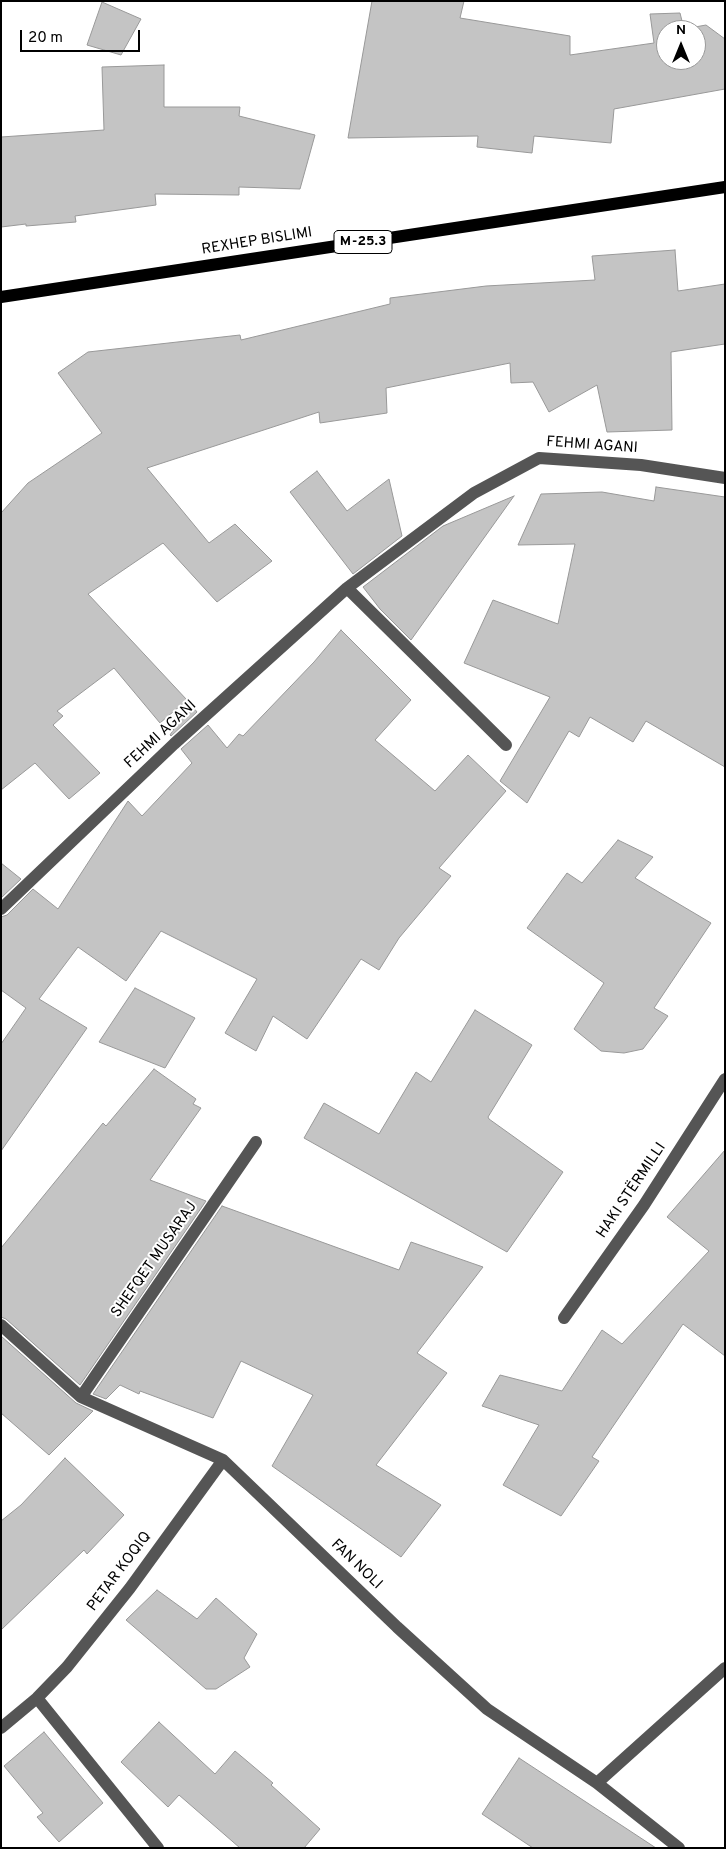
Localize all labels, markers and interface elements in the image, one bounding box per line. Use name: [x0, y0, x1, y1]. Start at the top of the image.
scale bar: [22, 20, 142, 52]
north arrow: [656, 20, 706, 70]
text: N: [676, 22, 686, 39]
text: 20 m: [28, 29, 63, 48]
street label: REXHEP BISLIMI: [200, 224, 314, 260]
road number: M-25.3: [334, 230, 392, 253]
street label: FEHMI AGANI: [546, 434, 638, 458]
street label: FEHMI AGANI: [121, 697, 201, 773]
street label: HAKI STËRMILLI: [593, 1140, 671, 1242]
street label: SHEFQET MUSARAJ: [108, 1199, 202, 1321]
street label: PETAR KOQIQ: [84, 1529, 156, 1615]
street label: FAN NOLI: [327, 1536, 385, 1594]

